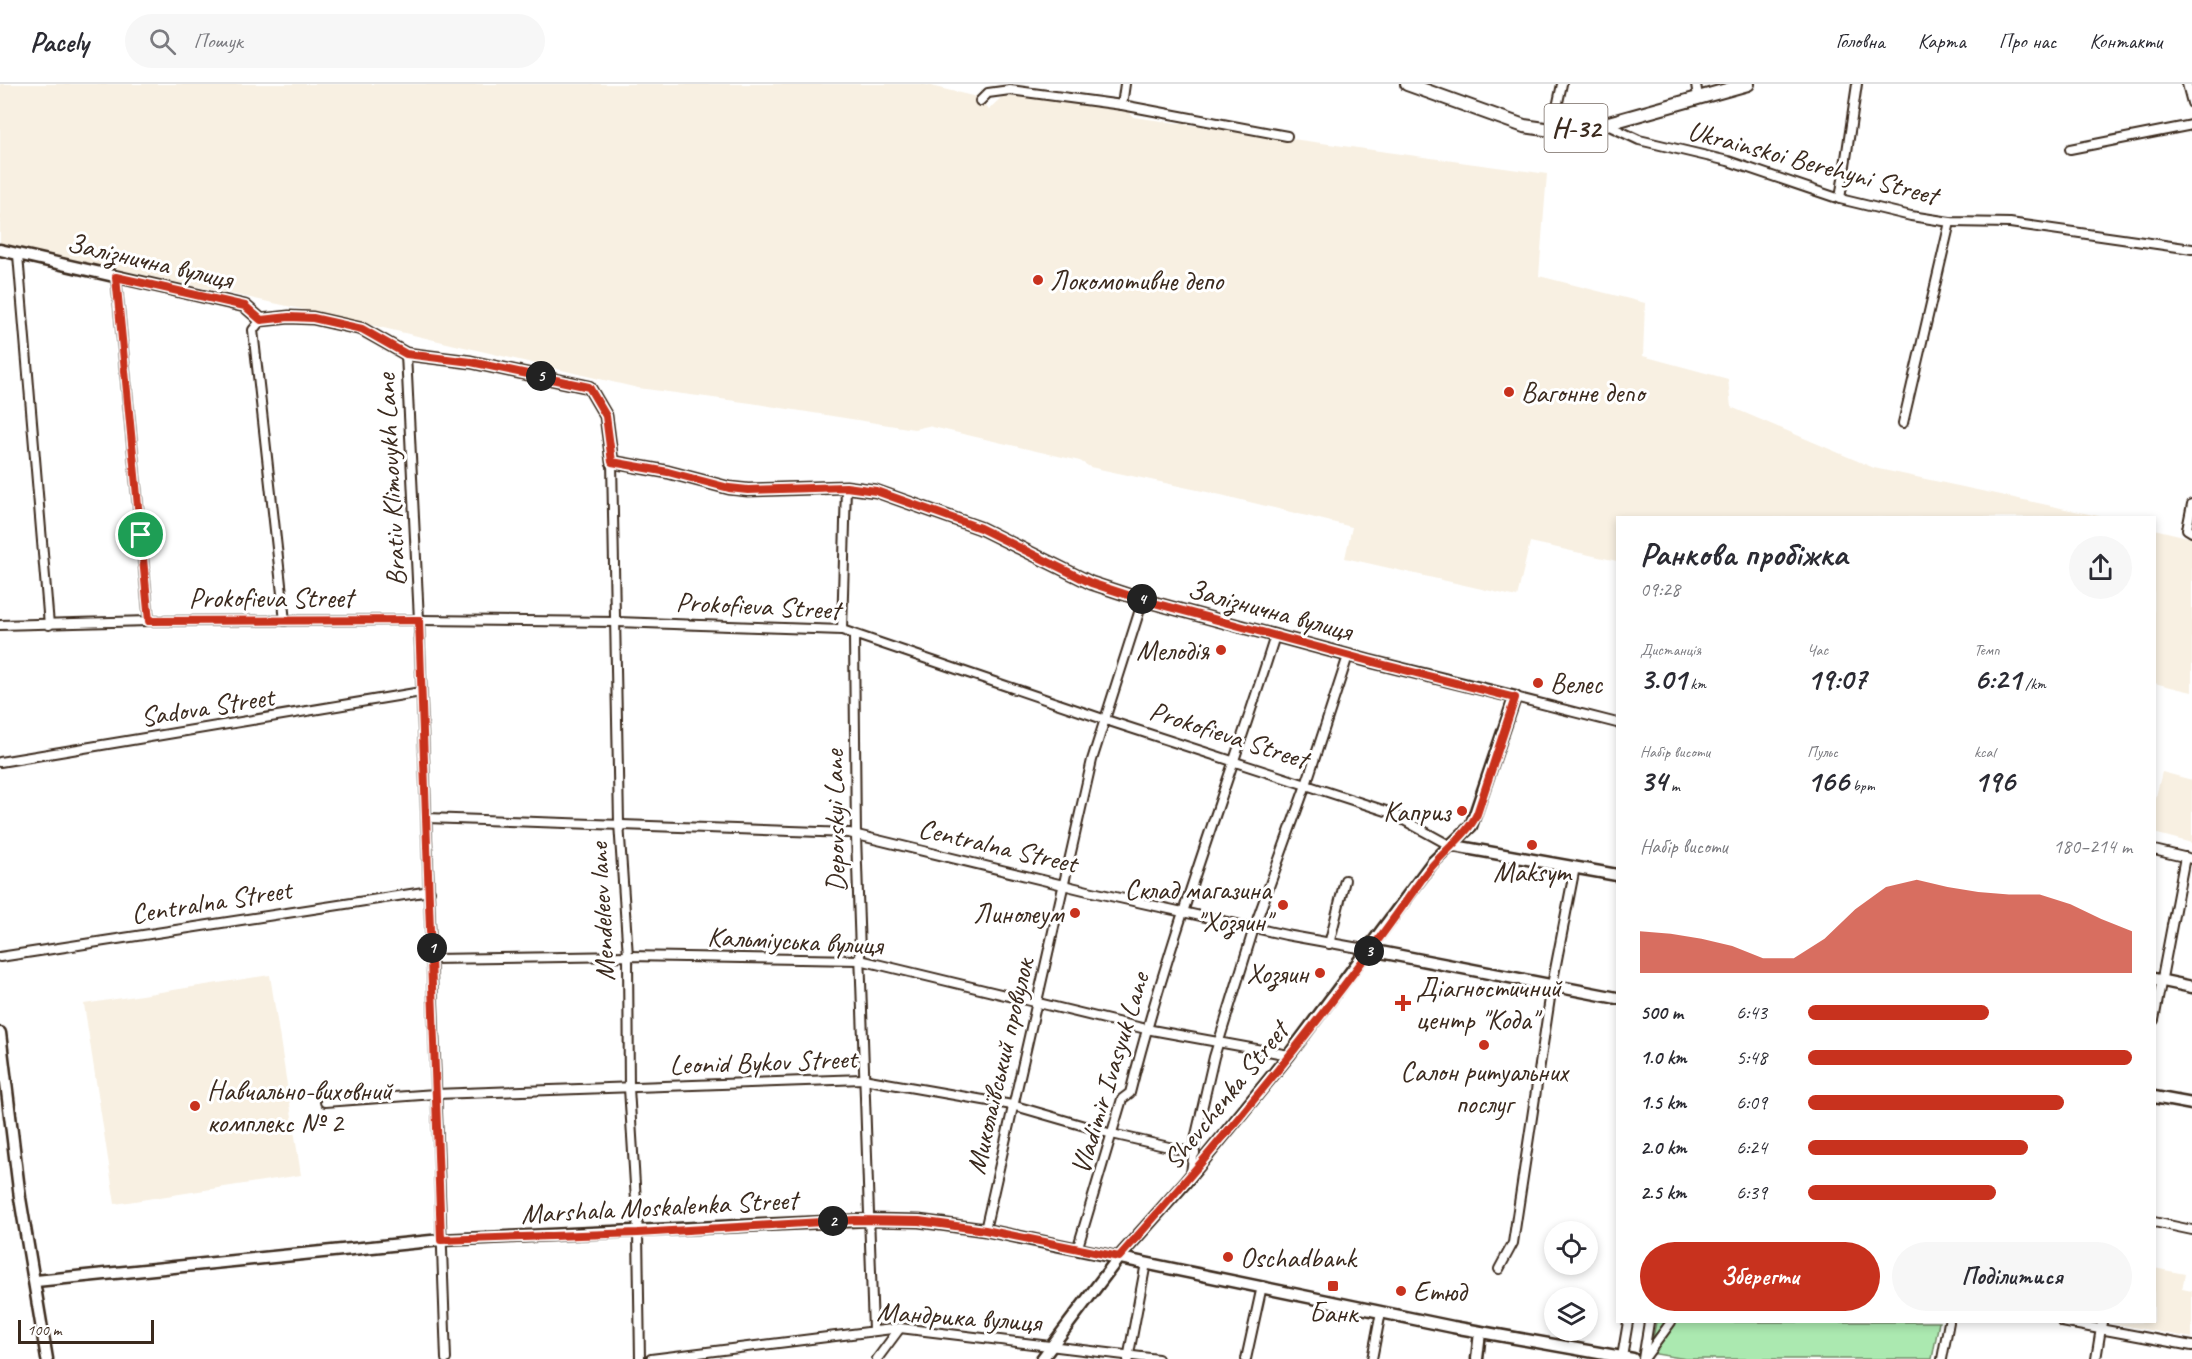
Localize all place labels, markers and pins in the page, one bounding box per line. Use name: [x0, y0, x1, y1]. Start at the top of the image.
place label: Локомотивне депо: [1050, 263, 1225, 298]
marker: Локомотивне депо: [1031, 273, 1045, 287]
pin: 5: [526, 361, 556, 391]
place label: Вагонне депо: [1521, 375, 1648, 410]
marker: Вагонне депо: [1502, 385, 1516, 399]
pin: [115, 509, 166, 560]
pin: 4: [1127, 584, 1157, 614]
place label: Мелодія: [1136, 633, 1210, 668]
marker: Мелодія: [1214, 643, 1228, 657]
place label: Велес: [1550, 666, 1603, 701]
marker: Велес: [1531, 676, 1545, 690]
place label: Каприз: [1383, 794, 1452, 829]
marker: Каприз: [1455, 804, 1469, 818]
marker: Maksym: [1525, 838, 1539, 852]
place label: Maksym: [1493, 854, 1573, 889]
place label: Склад магазина "Хозяин": [1125, 872, 1276, 940]
place label: Линолеум: [973, 896, 1065, 931]
marker: Склад магазина "Хозяин": [1276, 898, 1290, 912]
marker: Линолеум: [1068, 906, 1082, 920]
pin: 1: [417, 933, 447, 963]
pin: 3: [1354, 936, 1384, 966]
place label: Хозяин: [1246, 956, 1310, 992]
marker: Хозяин: [1313, 966, 1327, 980]
place label: Діагностичний центр "Кода": [1416, 970, 1563, 1037]
marker: Діагностичний центр "Кода": [1394, 994, 1412, 1012]
marker: Салон ритуальних послуг: [1477, 1038, 1491, 1052]
place label: Салон ритуальних послуг: [1400, 1054, 1570, 1121]
place label: Навчально-виховний комплекс № 2: [207, 1073, 394, 1140]
marker: Навчально-виховний комплекс № 2: [188, 1099, 202, 1113]
pin: 2: [818, 1206, 848, 1236]
place label: Oschadbank: [1240, 1240, 1359, 1275]
marker: Oschadbank: [1221, 1250, 1235, 1264]
place label: Етюд: [1413, 1274, 1469, 1309]
marker: Банк: [1326, 1279, 1340, 1293]
marker: Етюд: [1394, 1284, 1408, 1298]
place label: Банк: [1309, 1295, 1360, 1330]

